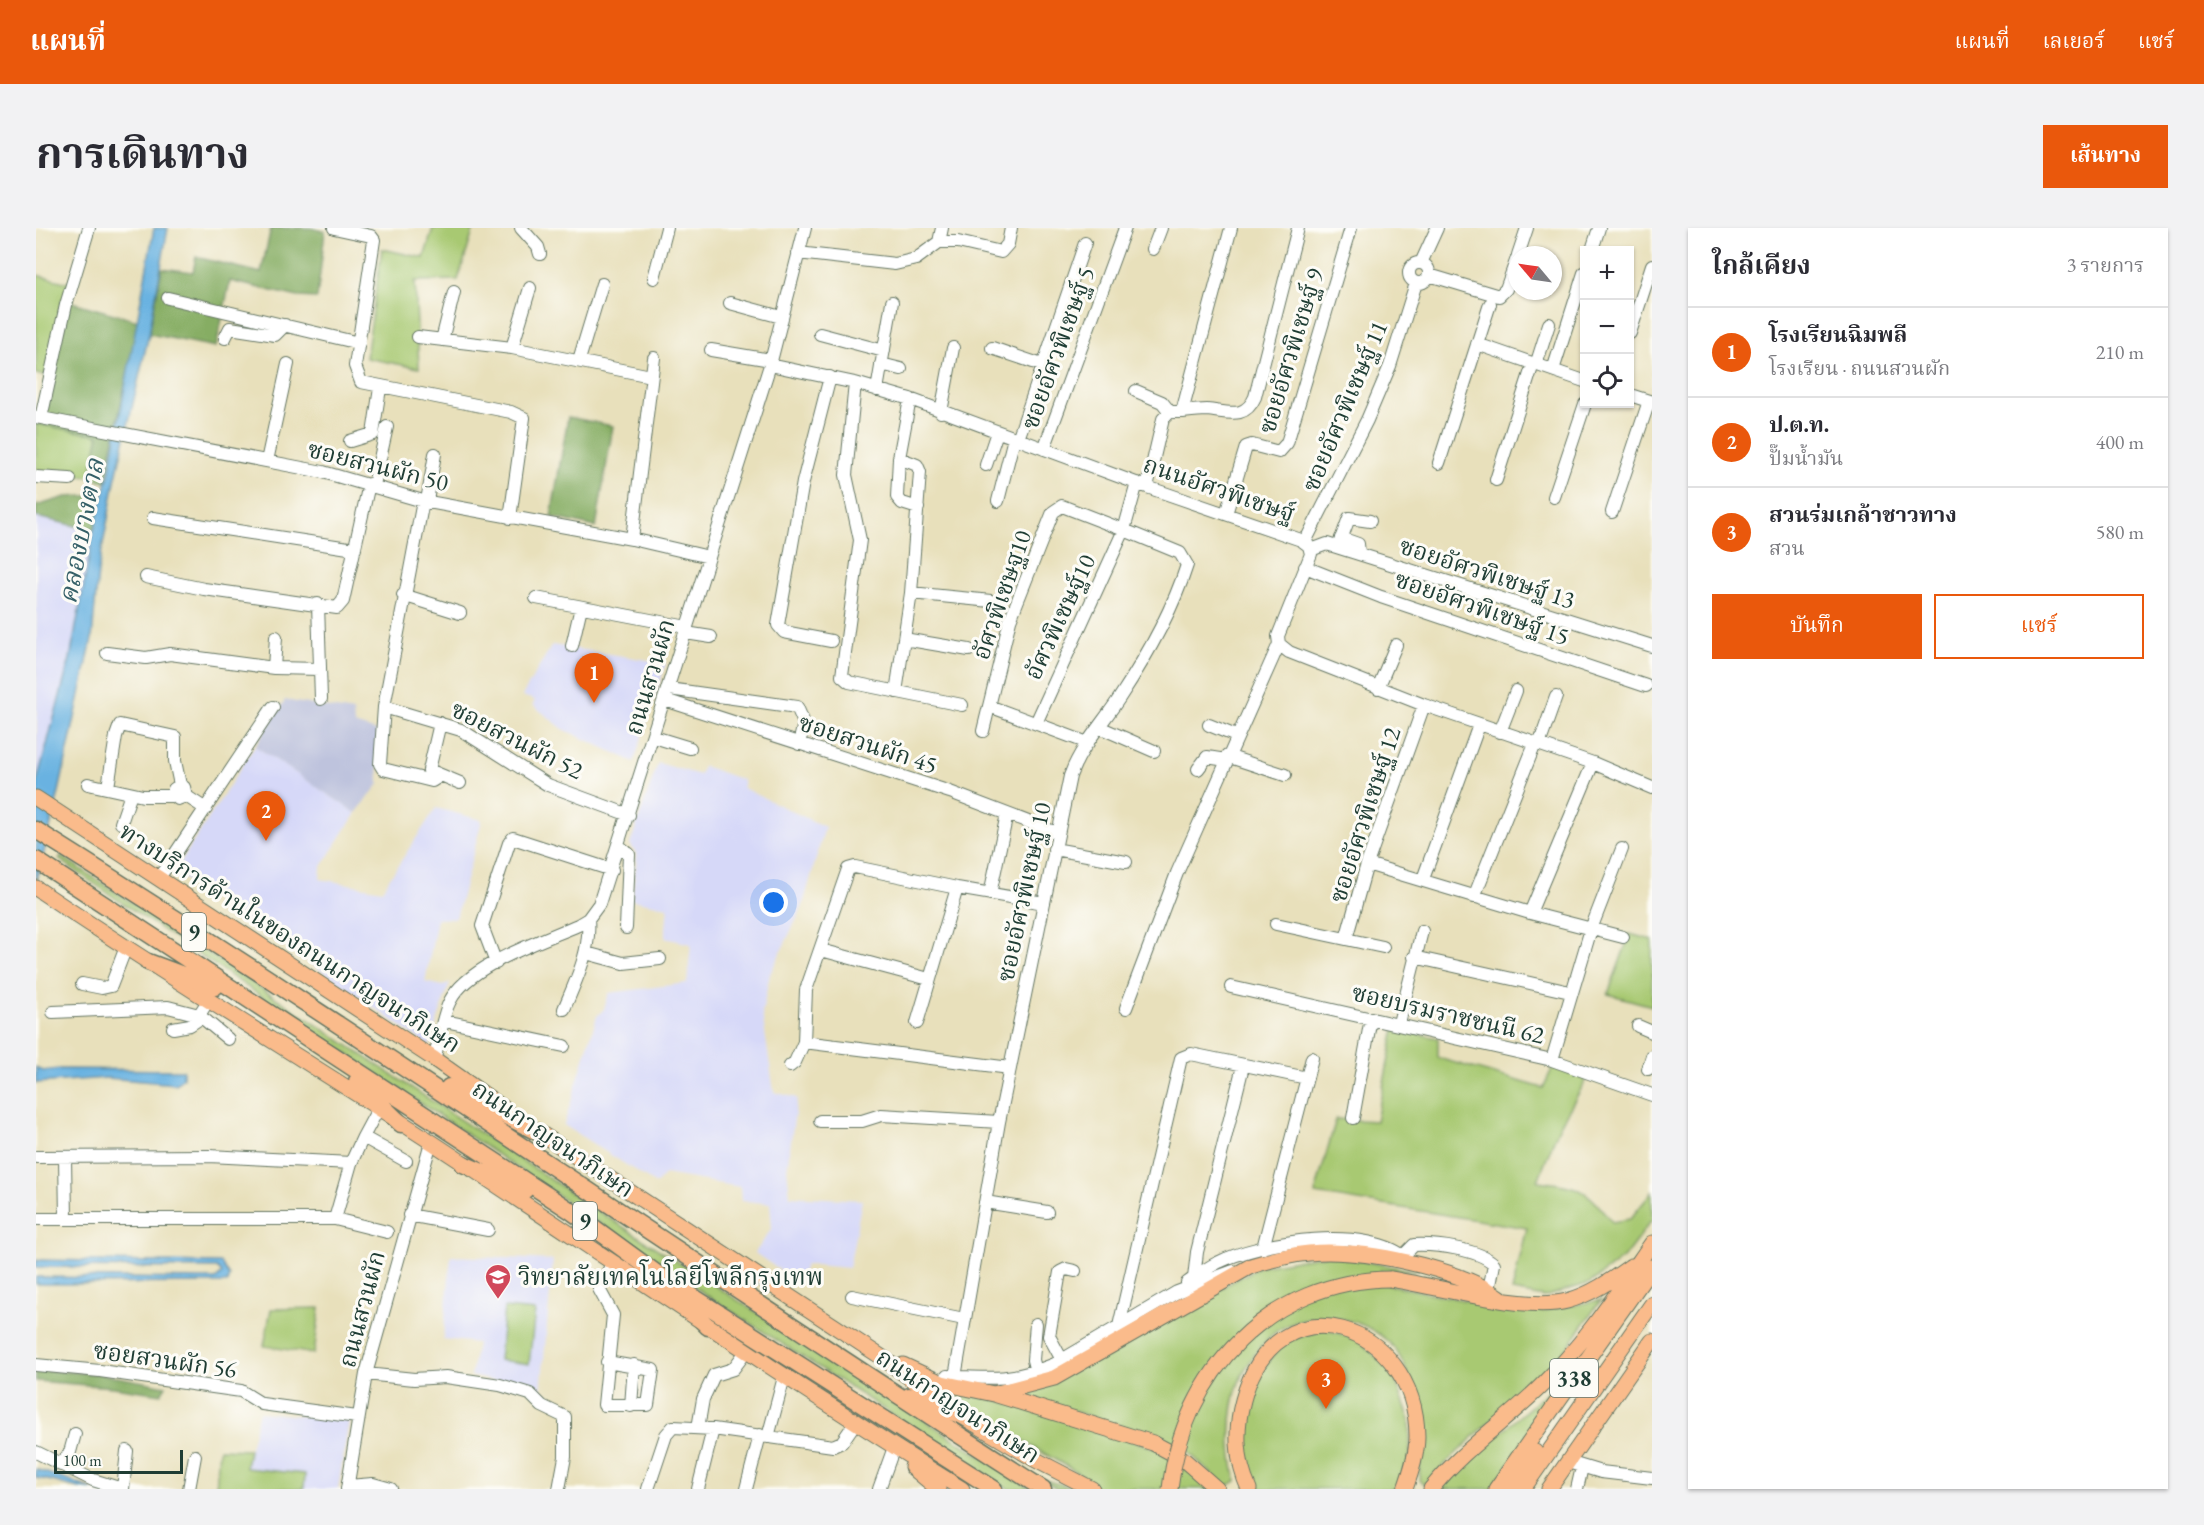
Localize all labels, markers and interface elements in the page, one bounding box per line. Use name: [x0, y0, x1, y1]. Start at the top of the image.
text: แผนที่: [30, 22, 106, 58]
text: แผนที่: [1955, 27, 2010, 54]
text: เลเยอร์: [2043, 27, 2105, 54]
text: แชร์: [2138, 27, 2174, 54]
button: เส้นทาง: [2043, 125, 2168, 188]
text: การเดินทาง: [36, 126, 249, 181]
north arrow: [1508, 246, 1562, 300]
map controls: [1580, 246, 1634, 408]
button: +: [1580, 246, 1634, 300]
text: ใกล้เคียง: [1712, 248, 1811, 282]
text: 3 รายการ: [2067, 252, 2144, 278]
street label: ซอยอัศวพิเชษฐ์ 5: [1014, 262, 1101, 433]
street label: ซอยอัศวพิเชษฐ์ 9: [1251, 264, 1330, 437]
button: −: [1580, 300, 1634, 354]
street label: ซอยอัศวพิเชษฐ์ 11: [1295, 316, 1394, 496]
text: โรงเรียนฉิมพลี: [1769, 320, 1907, 349]
text: 1: [1726, 339, 1737, 365]
text: 210 m: [2096, 339, 2144, 365]
button: locate: [1580, 354, 1634, 408]
text: โรงเรียน · ถนนสวนผัก: [1769, 355, 1950, 381]
text: ป.ต.ท.: [1769, 410, 1829, 439]
text: 2: [1726, 429, 1737, 455]
text: 400 m: [2096, 429, 2144, 455]
street label: ซอยสวนผัก 50: [304, 433, 452, 498]
text: ปั๊มน้ำมัน: [1769, 445, 1843, 471]
street label: ถนนอัศวพิเชษฐ์: [1139, 448, 1299, 529]
water label: คลองบางตาล: [50, 454, 112, 607]
text: สวนร่มเกล้าชาวทาง: [1769, 500, 1957, 529]
text: 3: [1726, 519, 1737, 545]
text: 580 m: [2096, 519, 2144, 545]
street label: อัศวพิเชษฐ10: [965, 526, 1038, 664]
street label: ซอยอัศวพิเชษฐ์ 13: [1396, 530, 1579, 615]
text: สวน: [1769, 535, 1805, 561]
street label: อัศวพิเชษฐ์10: [1017, 549, 1102, 684]
street label: ซอยอัศวพิเชษฐ์ 15: [1391, 563, 1574, 652]
button: บันทึก: [1712, 594, 1922, 659]
button: แชร์: [1934, 594, 2144, 659]
street label: ถนนสวนผัก: [617, 615, 682, 739]
pin: 1: [574, 654, 614, 703]
street label: ซอยสวนผัก 52: [446, 693, 589, 786]
street label: ซอยสวนผัก 45: [795, 707, 941, 781]
street label: ซอยอัศวพิเชษฐ์ 12: [1322, 723, 1408, 906]
pin: 2: [246, 792, 286, 841]
street label: ซอยอัศวพิเชษฐ์ 10: [989, 799, 1058, 984]
street label: ทางบริการด้านในของถนนกาญจนาภิเษก: [114, 814, 468, 1060]
your location: [759, 888, 788, 917]
road number: 9: [182, 913, 206, 951]
street label: ซอยบรมราชชนนี 62: [1349, 976, 1548, 1051]
street label: ถนนกาญจนาภิเษก: [466, 1073, 640, 1204]
road number: 9: [573, 1202, 597, 1240]
street label: ถนนสวนผัก: [331, 1247, 392, 1371]
place label: วิทยาลัยเทคโนโลยีโพลีกรุงเทพ: [518, 1259, 823, 1292]
school or university icon: วิทยาลัยเทคโนโลยีโพลีกรุงเทพ: [483, 1262, 513, 1300]
street label: ซอยสวนผัก 56: [92, 1334, 239, 1385]
street label: ถนนกาญจนาภิเษก: [871, 1341, 1046, 1470]
road number: 338: [1550, 1359, 1598, 1397]
pin: 3: [1306, 1360, 1346, 1409]
scale bar: [54, 1447, 183, 1474]
text: 100 m: [63, 1450, 102, 1471]

